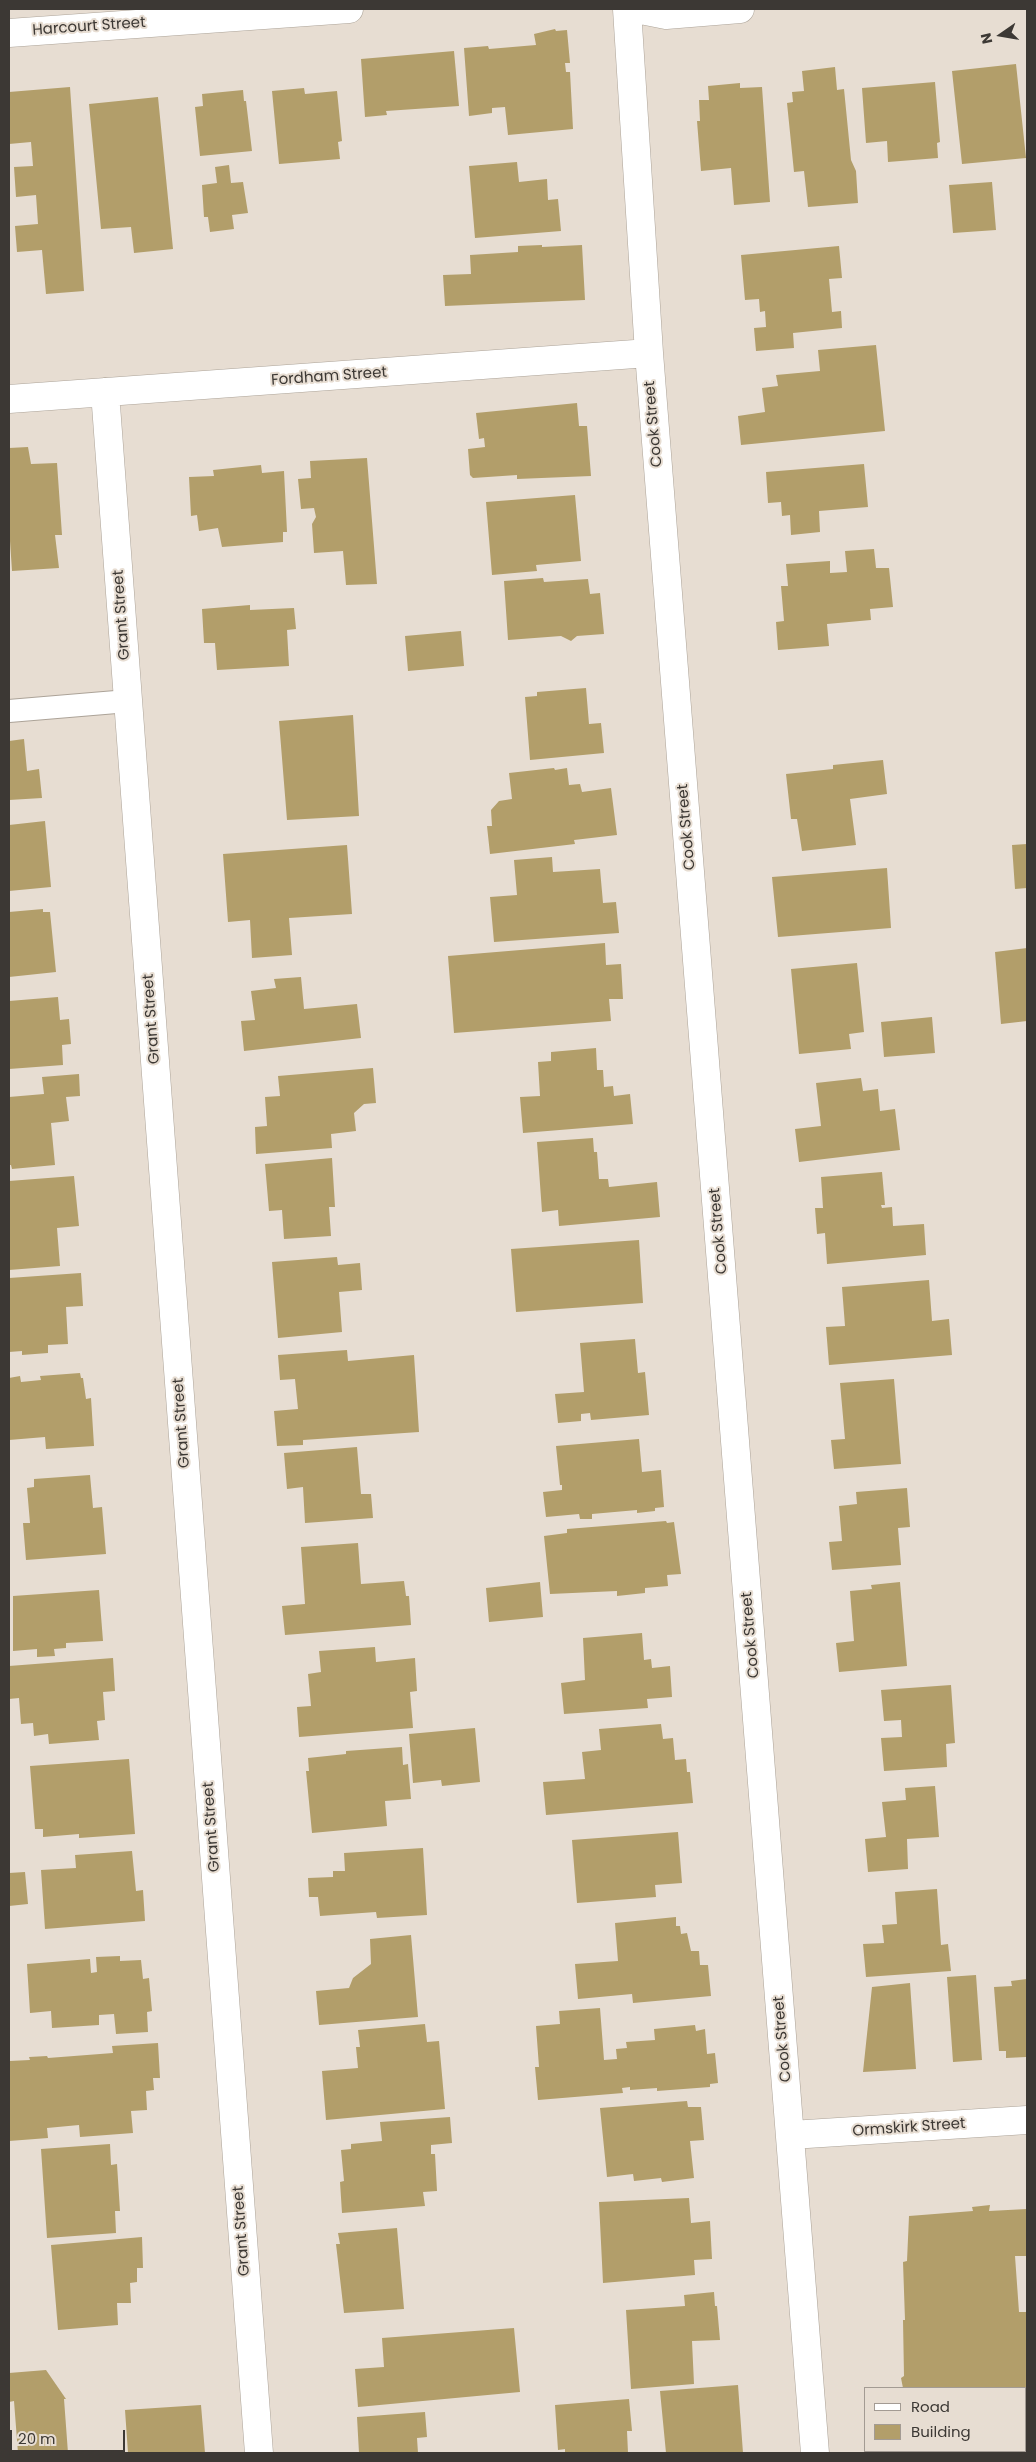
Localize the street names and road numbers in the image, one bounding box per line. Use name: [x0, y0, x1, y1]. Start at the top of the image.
street label: Harcourt Street: [32, 14, 146, 40]
street label: Fordham Street: [271, 364, 387, 390]
street label: Cook Street: [641, 380, 667, 468]
street label: Grant Street: [110, 569, 134, 661]
street label: Cook Street: [674, 783, 700, 871]
street label: Grant Street: [140, 973, 164, 1065]
street label: Cook Street: [706, 1187, 732, 1275]
street label: Grant Street: [170, 1377, 194, 1469]
street label: Cook Street: [738, 1591, 764, 1679]
street label: Grant Street: [200, 1781, 224, 1873]
street label: Cook Street: [770, 1995, 796, 2083]
street label: Ormskirk Street: [852, 2115, 966, 2141]
street label: Grant Street: [230, 2185, 254, 2277]

